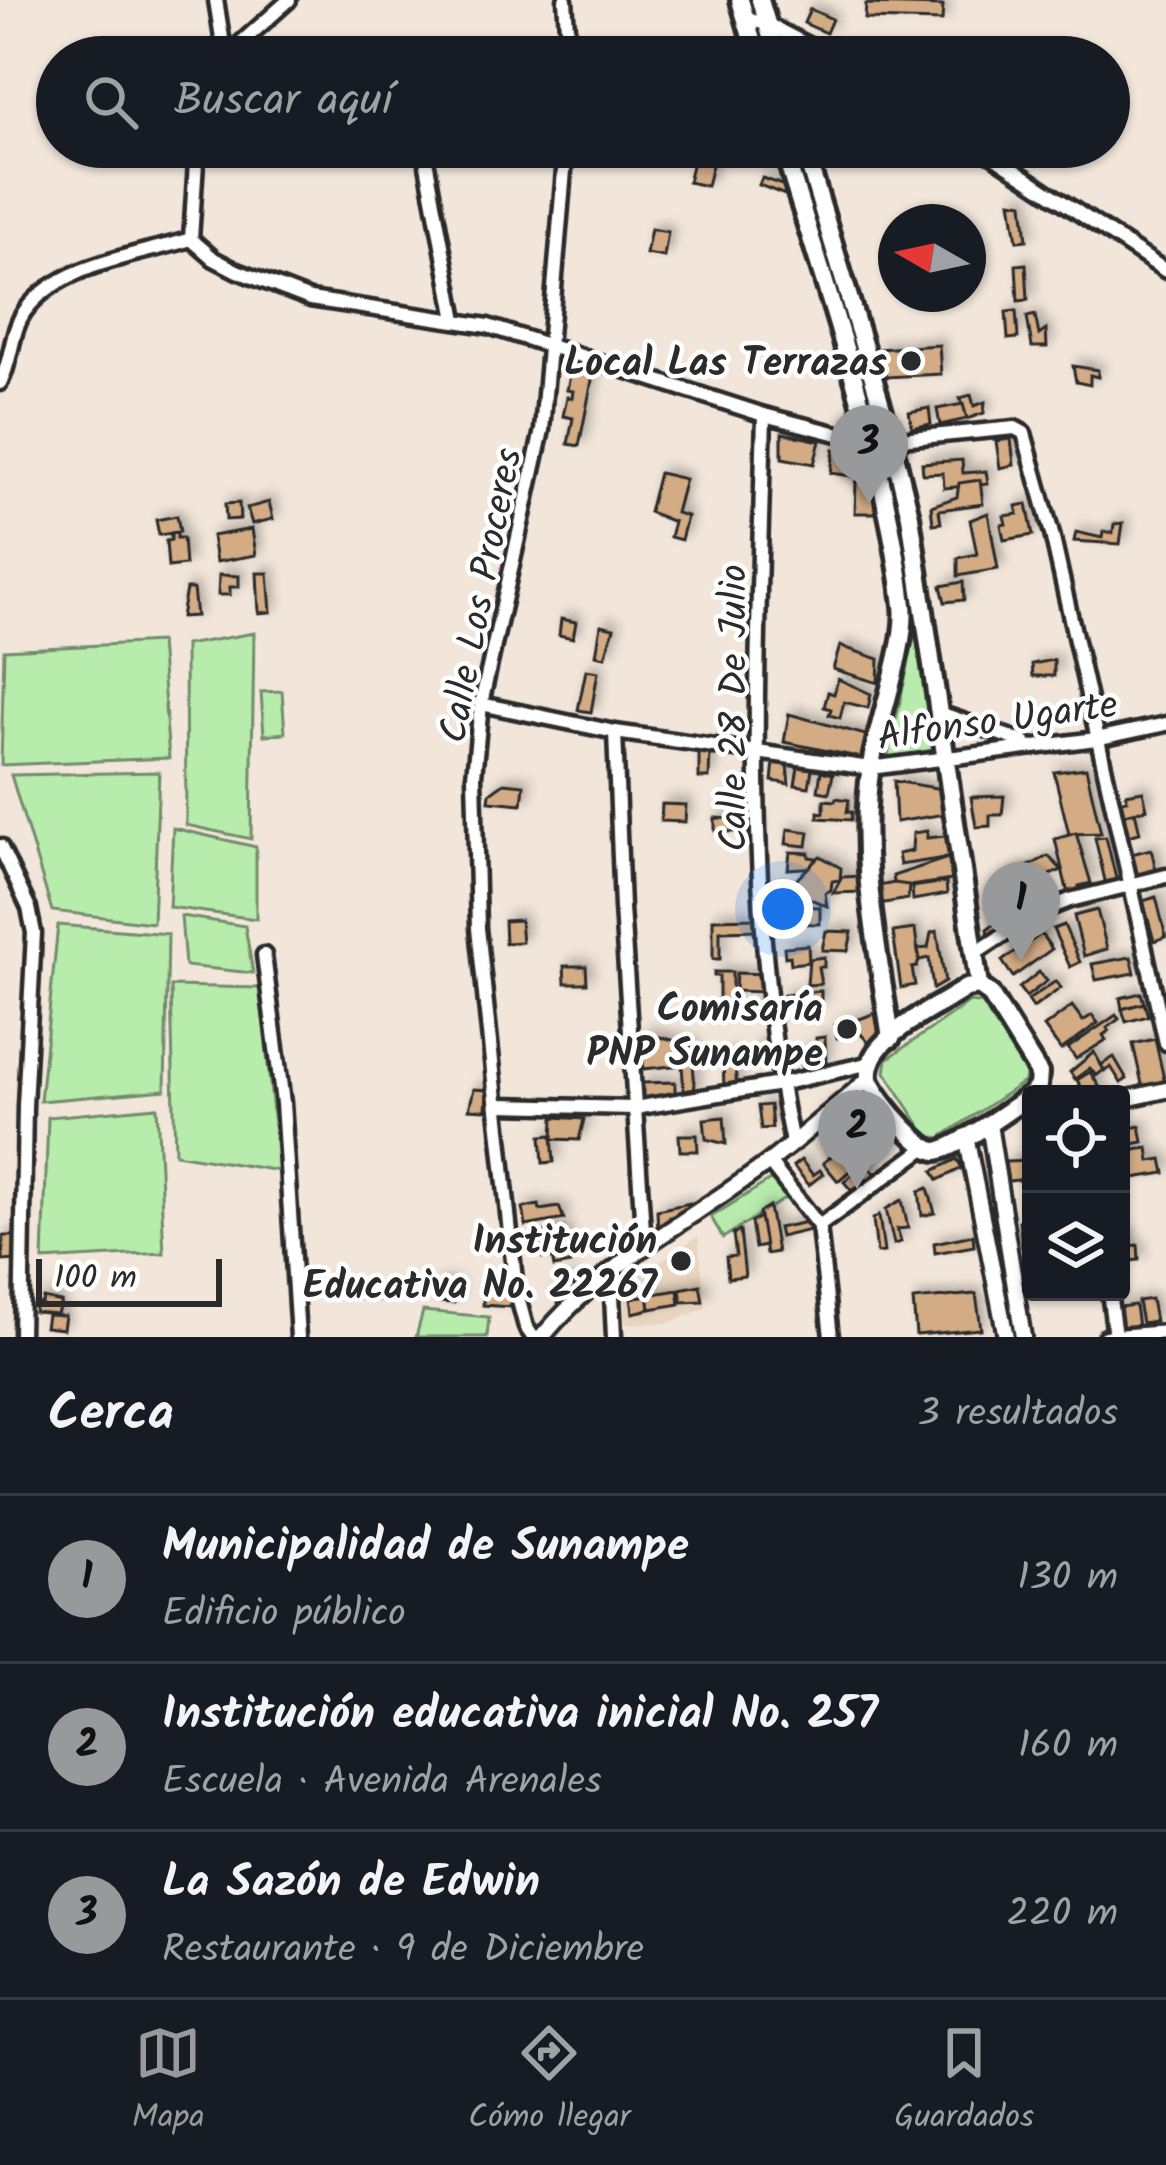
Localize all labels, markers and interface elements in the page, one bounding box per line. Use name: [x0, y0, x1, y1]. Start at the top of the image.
search box: [36, 36, 1130, 168]
text: Buscar aquí: [174, 66, 392, 138]
icon: search: [78, 69, 144, 135]
north arrow: [878, 204, 986, 312]
place label: Local Las Terrazas: [564, 334, 887, 396]
marker: Local Las Terrazas: [898, 348, 924, 374]
pin: 3: [830, 405, 908, 504]
street label: Calle Los Proceres: [424, 443, 542, 748]
street label: Calle 28 De Julio: [705, 564, 767, 852]
street label: Alfonso Ugarte: [873, 675, 1122, 770]
pin: 1: [982, 862, 1060, 961]
your location: [753, 879, 813, 939]
place label: Comisaría PNP Sunampe: [587, 980, 823, 1087]
marker: Comisaría PNP Sunampe: [834, 1016, 860, 1042]
map controls: [1022, 1085, 1130, 1301]
button: locate: [1022, 1085, 1130, 1193]
pin: 2: [818, 1090, 896, 1189]
button: layers: [1022, 1193, 1130, 1301]
place label: Institución Educativa No. 22267: [303, 1212, 659, 1319]
marker: Institución Educativa No. 22267: [668, 1248, 694, 1274]
scale bar: [36, 1253, 222, 1306]
text: 100 m: [54, 1253, 137, 1306]
text: Cerca: [48, 1375, 174, 1456]
text: 3 resultados: [918, 1384, 1118, 1446]
text: Municipalidad de Sunampe: [162, 1512, 689, 1584]
text: 1: [81, 1548, 93, 1610]
text: 130 m: [1017, 1548, 1118, 1610]
text: Edificio público: [162, 1584, 406, 1646]
text: Institución educativa inicial No. 257: [162, 1680, 878, 1752]
text: 2: [76, 1716, 98, 1778]
text: 160 m: [1018, 1716, 1118, 1778]
text: Escuela · Avenida Arenales: [162, 1752, 602, 1814]
text: La Sazón de Edwin: [162, 1848, 540, 1920]
text: 3: [76, 1884, 98, 1946]
text: 220 m: [1006, 1884, 1118, 1946]
text: Restaurante · 9 de Diciembre: [162, 1920, 644, 1982]
tab: Mapa: [132, 2020, 205, 2145]
tab: Cómo llegar: [468, 2020, 631, 2145]
tab: Guardados: [894, 2020, 1034, 2145]

